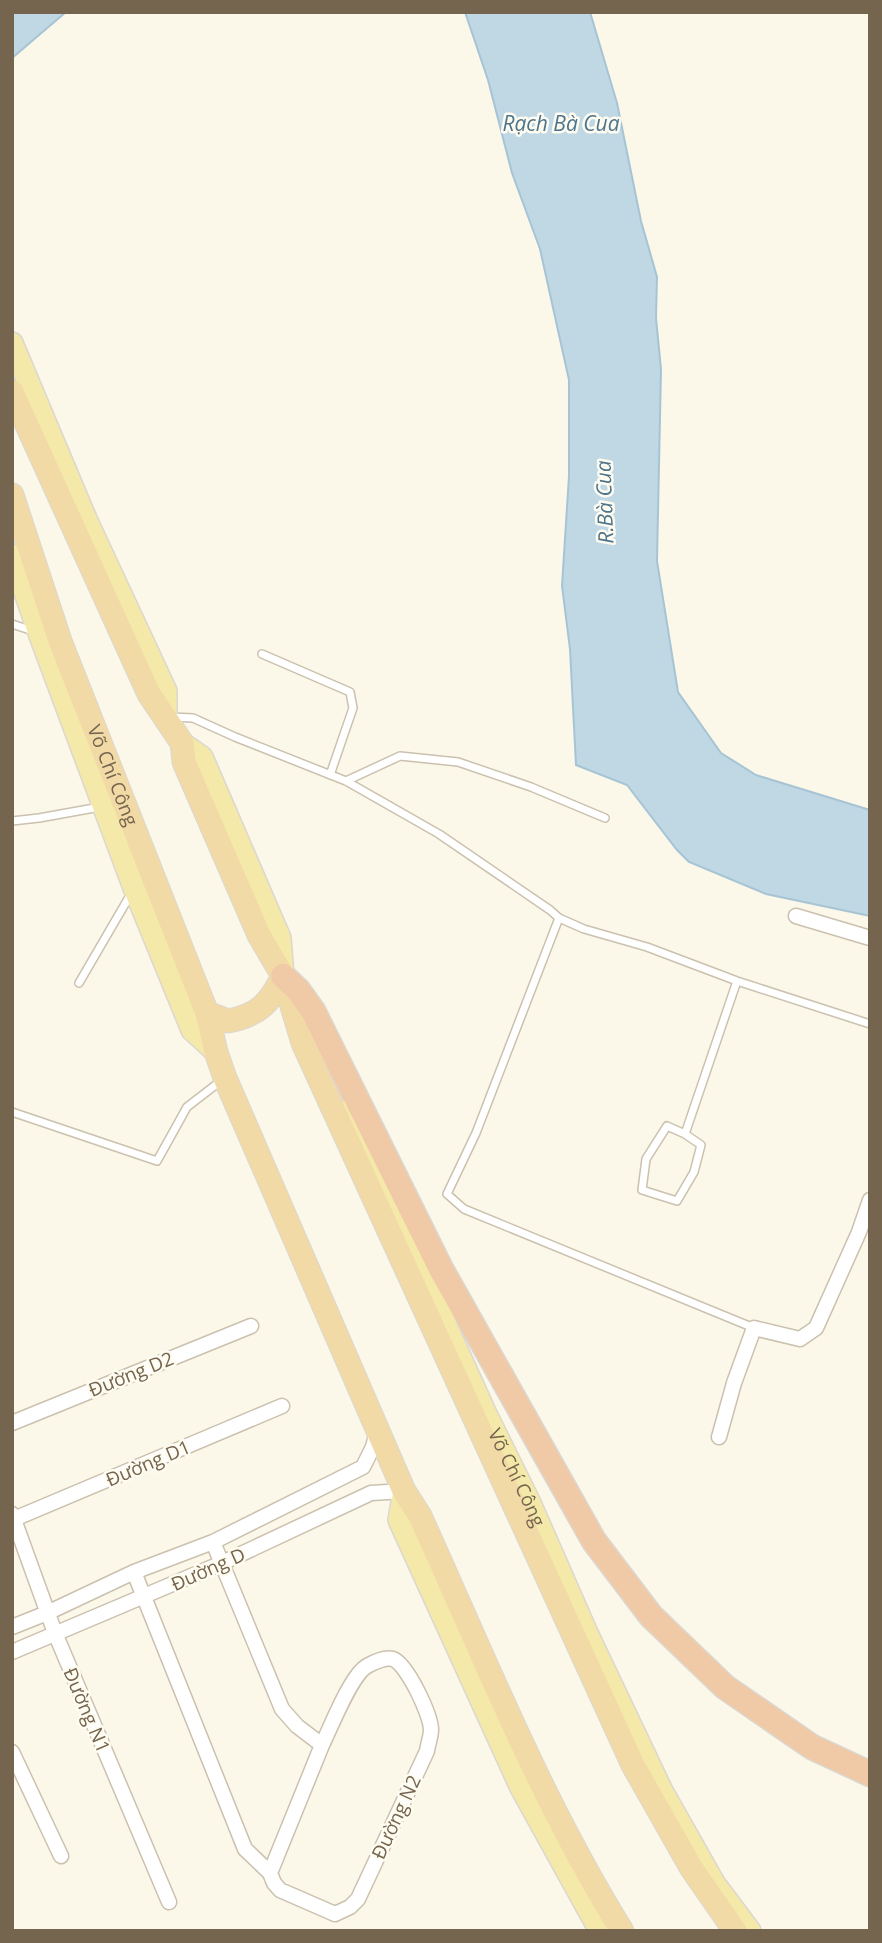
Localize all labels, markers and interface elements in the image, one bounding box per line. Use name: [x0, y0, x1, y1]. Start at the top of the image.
water label: Rạch Bà Cua: [502, 109, 620, 137]
water label: R.Bà Cua: [589, 460, 619, 544]
street label: Võ Chí Công: [81, 721, 145, 829]
street label: Đường D2: [85, 1345, 177, 1403]
street label: Võ Chí Công: [482, 1424, 552, 1531]
street label: Đường D1: [102, 1434, 194, 1492]
street label: Đường D: [167, 1541, 249, 1597]
street label: Đường N1: [57, 1663, 117, 1757]
street label: Đường N2: [365, 1771, 427, 1863]

